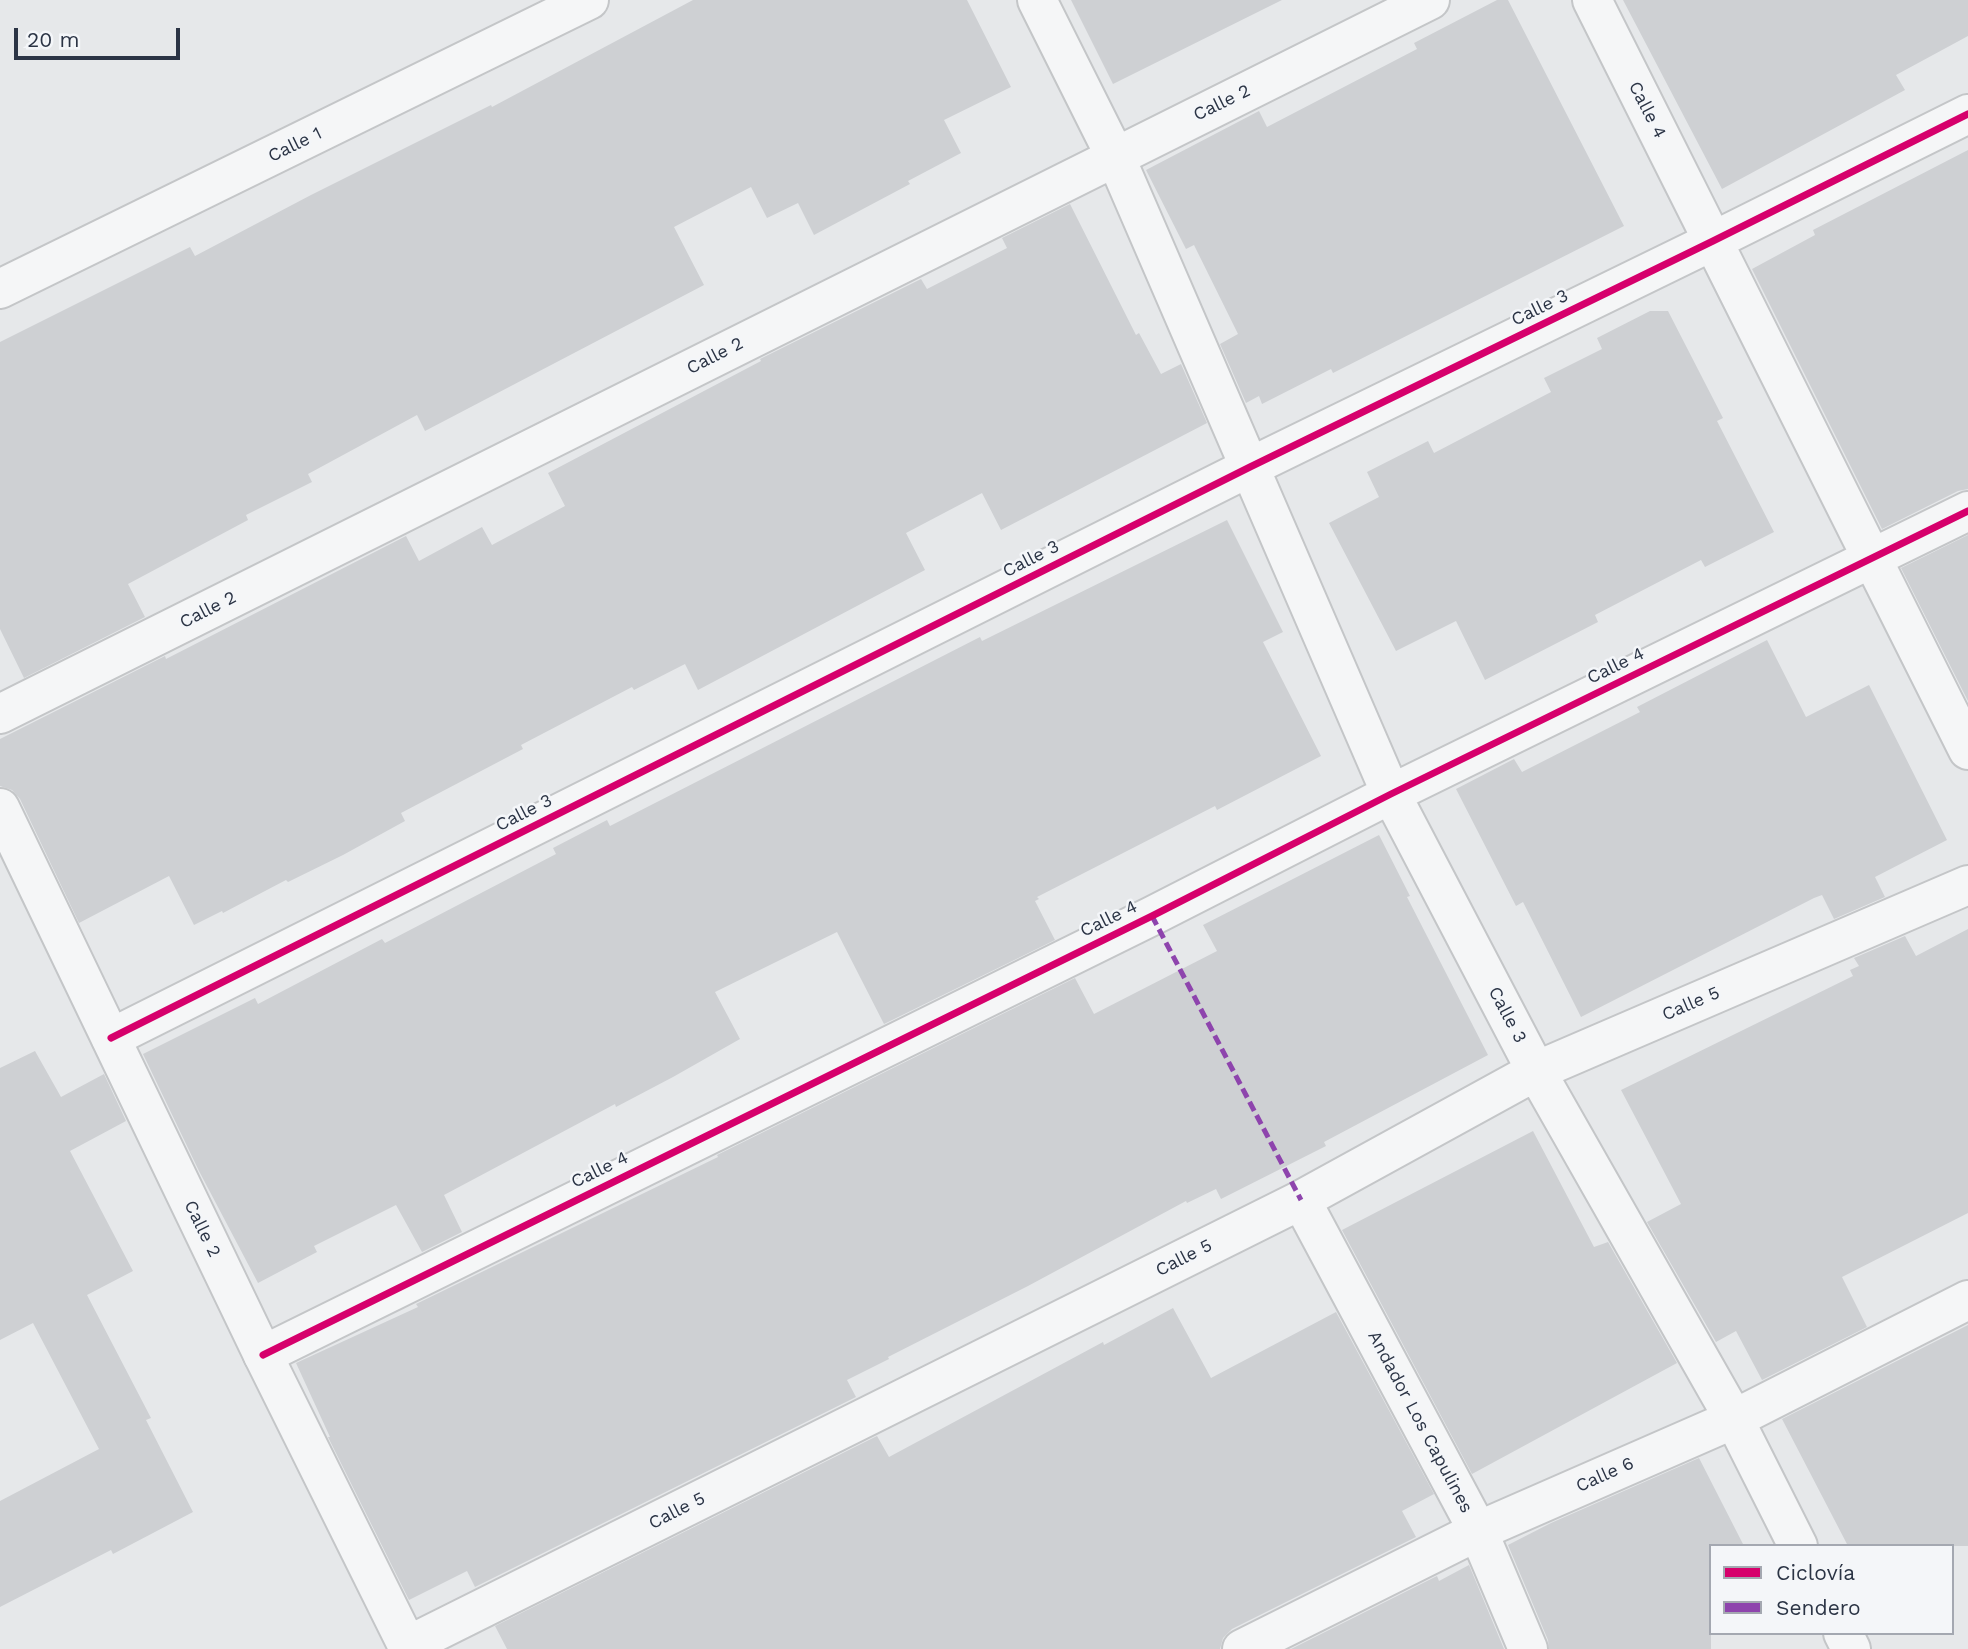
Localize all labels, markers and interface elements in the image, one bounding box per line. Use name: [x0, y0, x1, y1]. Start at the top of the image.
scale bar: [18, 14, 184, 58]
text: 20 m: [27, 27, 79, 52]
street label: Calle 4: [1624, 78, 1670, 142]
street label: Calle 2: [1190, 80, 1254, 126]
street label: Calle 1: [265, 123, 325, 167]
street label: Calle 3: [1508, 285, 1572, 331]
street label: Calle 2: [683, 333, 747, 379]
street label: Calle 3: [999, 536, 1063, 582]
street label: Calle 2: [176, 587, 240, 633]
street label: Calle 4: [1584, 643, 1648, 689]
street label: Calle 3: [492, 790, 556, 836]
street label: Calle 4: [1077, 896, 1141, 942]
street label: Calle 5: [1659, 982, 1723, 1026]
street label: Calle 3: [1483, 983, 1531, 1047]
street label: Calle 4: [568, 1147, 632, 1193]
street label: Calle 2: [179, 1197, 225, 1261]
street label: Calle 5: [1152, 1235, 1216, 1281]
street label: Andador Los Capulines: [1363, 1327, 1477, 1517]
street label: Calle 6: [1573, 1453, 1637, 1497]
street label: Calle 5: [645, 1488, 709, 1534]
legend: [1709, 1544, 1954, 1635]
text: Ciclovía: [1776, 1560, 1855, 1585]
text: Sendero: [1776, 1595, 1861, 1620]

